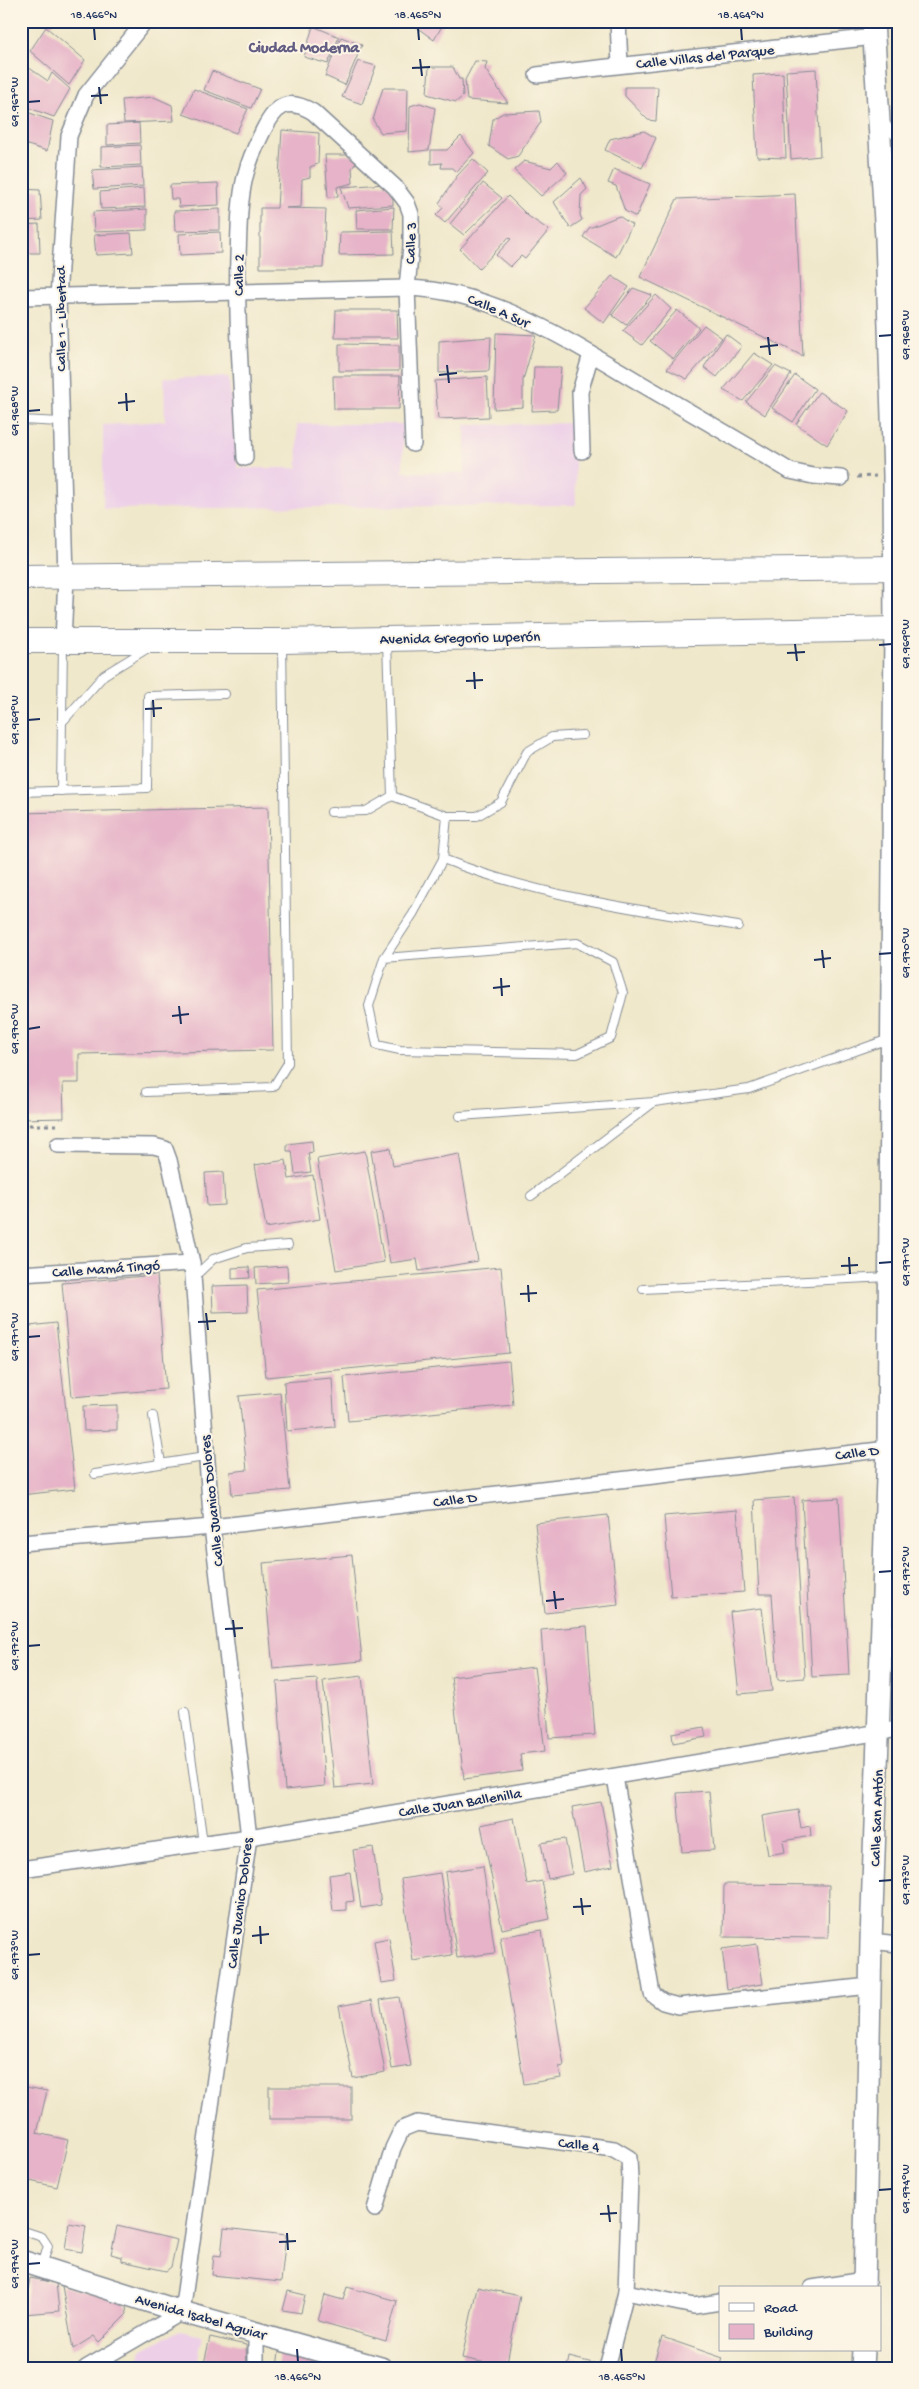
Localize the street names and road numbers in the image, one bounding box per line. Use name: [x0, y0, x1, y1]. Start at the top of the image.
street label: Calle Villas del Parque: [635, 42, 776, 74]
street label: Calle 3: [402, 221, 422, 264]
street label: Calle 2: [231, 254, 249, 296]
street label: Calle 1 - Libertad: [53, 265, 71, 372]
street label: Calle A Sur: [464, 291, 534, 334]
street label: Avenida Gregorio Luperón: [379, 629, 541, 649]
street label: Calle Mamá Tingó: [52, 1257, 161, 1283]
street label: Calle Juanico Dolores: [197, 1434, 229, 1567]
street label: Calle D: [834, 1442, 880, 1466]
street label: Calle D: [432, 1489, 478, 1513]
street label: Calle San Antón: [867, 1769, 889, 1867]
street label: Calle Juan Ballenilla: [398, 1785, 524, 1823]
street label: Calle Juanico Dolores: [224, 1836, 258, 1970]
street label: Calle 4: [557, 2135, 600, 2157]
street label: Avenida Isabel Aguiar: [133, 2291, 270, 2346]

